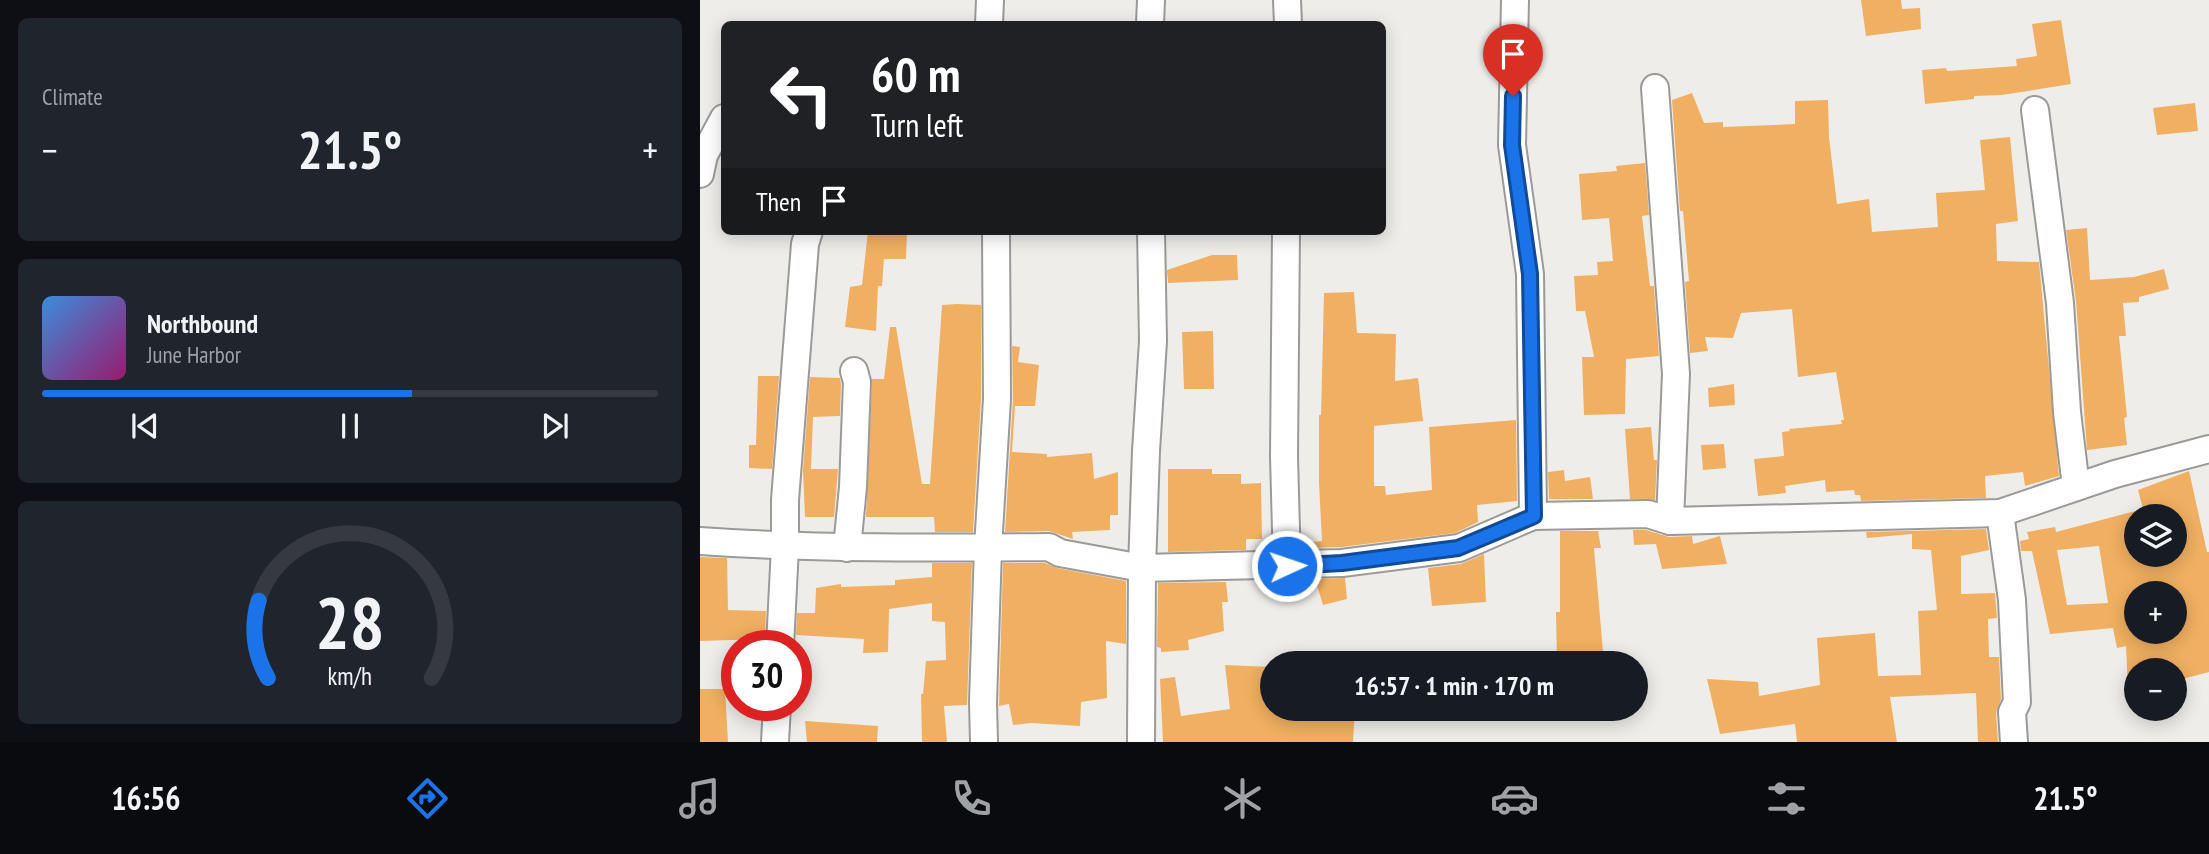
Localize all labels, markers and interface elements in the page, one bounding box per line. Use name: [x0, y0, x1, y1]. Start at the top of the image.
pin: [1483, 24, 1543, 96]
icon: arrive: [1494, 35, 1532, 73]
text: 60 m: [871, 42, 960, 106]
icon: left: [756, 49, 847, 140]
text: Climate: [42, 82, 103, 111]
text: Turn left: [871, 104, 963, 146]
text: 21.5°: [298, 116, 402, 183]
text: −: [42, 125, 58, 174]
text: +: [642, 125, 658, 174]
icon: arrive: [815, 182, 853, 220]
text: Then: [756, 185, 801, 218]
text: Northbound: [147, 307, 258, 340]
text: June Harbor: [147, 340, 241, 369]
icon: previous: [126, 407, 164, 445]
icon: pause: [331, 407, 369, 445]
icon: next: [536, 407, 574, 445]
map controls: [2124, 504, 2187, 721]
button: layers: [2124, 504, 2187, 567]
position arrow: [1250, 529, 1324, 603]
text: 28: [315, 575, 385, 669]
button: +: [2124, 581, 2187, 644]
speed limit sign: 30: [721, 630, 812, 721]
button: −: [2124, 658, 2187, 721]
text: km/h: [328, 660, 372, 692]
text: 16:57 · 1 min · 170 m: [1354, 669, 1554, 702]
icon: directions: [403, 774, 452, 823]
icon: music: [675, 774, 724, 823]
icon: phone: [947, 774, 996, 823]
icon: climate: [1218, 774, 1267, 823]
icon: car: [1490, 774, 1539, 823]
icon: filters: [1762, 774, 1811, 823]
text: 16:56: [111, 777, 181, 819]
text: 21.5°: [2033, 777, 2098, 819]

